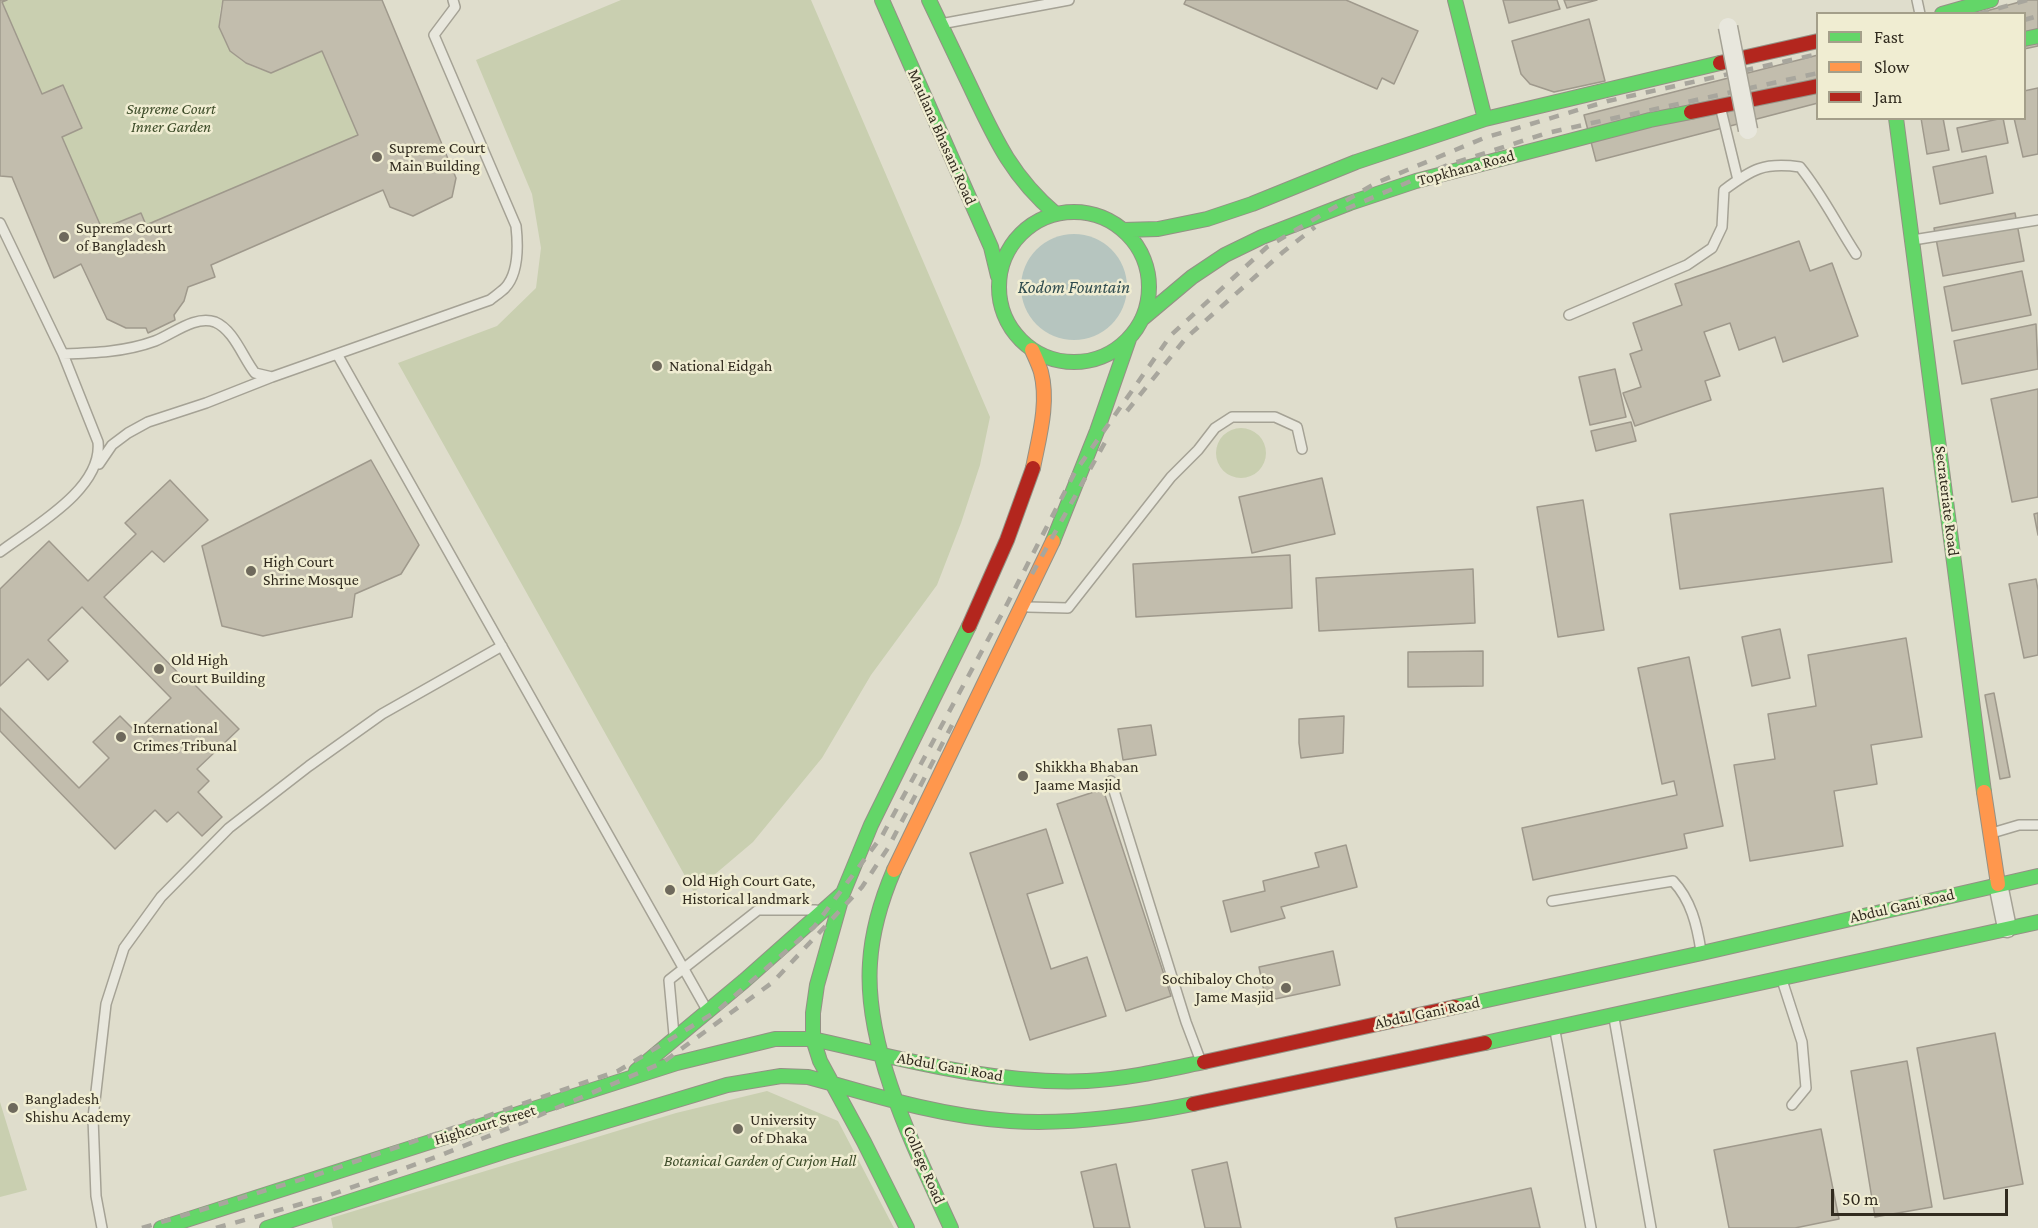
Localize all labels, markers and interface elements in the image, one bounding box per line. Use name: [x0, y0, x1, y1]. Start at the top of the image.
legend: [1816, 12, 2026, 120]
text: Fast: [1874, 27, 1904, 47]
text: Slow: [1874, 57, 1909, 77]
street label: Maulana Bhasani Road: [903, 66, 981, 208]
text: Jam: [1874, 87, 1902, 107]
park label: Supreme Court Inner Garden: [126, 99, 216, 137]
place label: Supreme Court Main Building: [389, 138, 485, 176]
street label: Topkhana Road: [1415, 146, 1517, 190]
marker: Supreme Court Main Building: [370, 150, 384, 164]
place label: Supreme Court of Bangladesh: [76, 218, 172, 256]
marker: Supreme Court of Bangladesh: [57, 230, 71, 244]
water label: Kodom Fountain: [1018, 276, 1130, 298]
place label: National Eidgah: [669, 356, 772, 376]
marker: National Eidgah: [650, 359, 664, 373]
street label: Secrateriate Road: [1931, 445, 1963, 557]
place label: High Court Shrine Mosque: [263, 552, 359, 590]
marker: High Court Shrine Mosque: [244, 564, 258, 578]
place label: Old High Court Building: [171, 650, 265, 688]
marker: Old High Court Building: [152, 662, 166, 676]
place label: International Crimes Tribunal: [133, 718, 237, 756]
marker: International Crimes Tribunal: [114, 730, 128, 744]
place label: Shikkha Bhaban Jaame Masjid: [1035, 757, 1139, 795]
marker: Shikkha Bhaban Jaame Masjid: [1016, 769, 1030, 783]
place label: Old High Court Gate, Historical landmark: [682, 871, 815, 909]
marker: Old High Court Gate, Historical landmark: [663, 883, 677, 897]
street label: Abdul Gani Road: [1848, 885, 1956, 927]
place label: Sochibaloy Choto Jame Masjid: [1162, 969, 1274, 1007]
marker: Sochibaloy Choto Jame Masjid: [1279, 981, 1293, 995]
street label: Abdul Gani Road: [1373, 992, 1481, 1034]
street label: Abdul Gani Road: [896, 1048, 1004, 1086]
place label: Bangladesh Shishu Academy: [25, 1089, 130, 1127]
street label: Highcourt Street: [432, 1100, 538, 1150]
marker: Bangladesh Shishu Academy: [6, 1101, 20, 1115]
place label: University of Dhaka: [750, 1110, 816, 1148]
marker: University of Dhaka: [731, 1122, 745, 1136]
street label: College Road: [899, 1123, 949, 1207]
park label: Botanical Garden of Curjon Hall: [664, 1151, 856, 1171]
scale bar: [1834, 1177, 2011, 1215]
text: 50 m: [1842, 1189, 1879, 1209]

